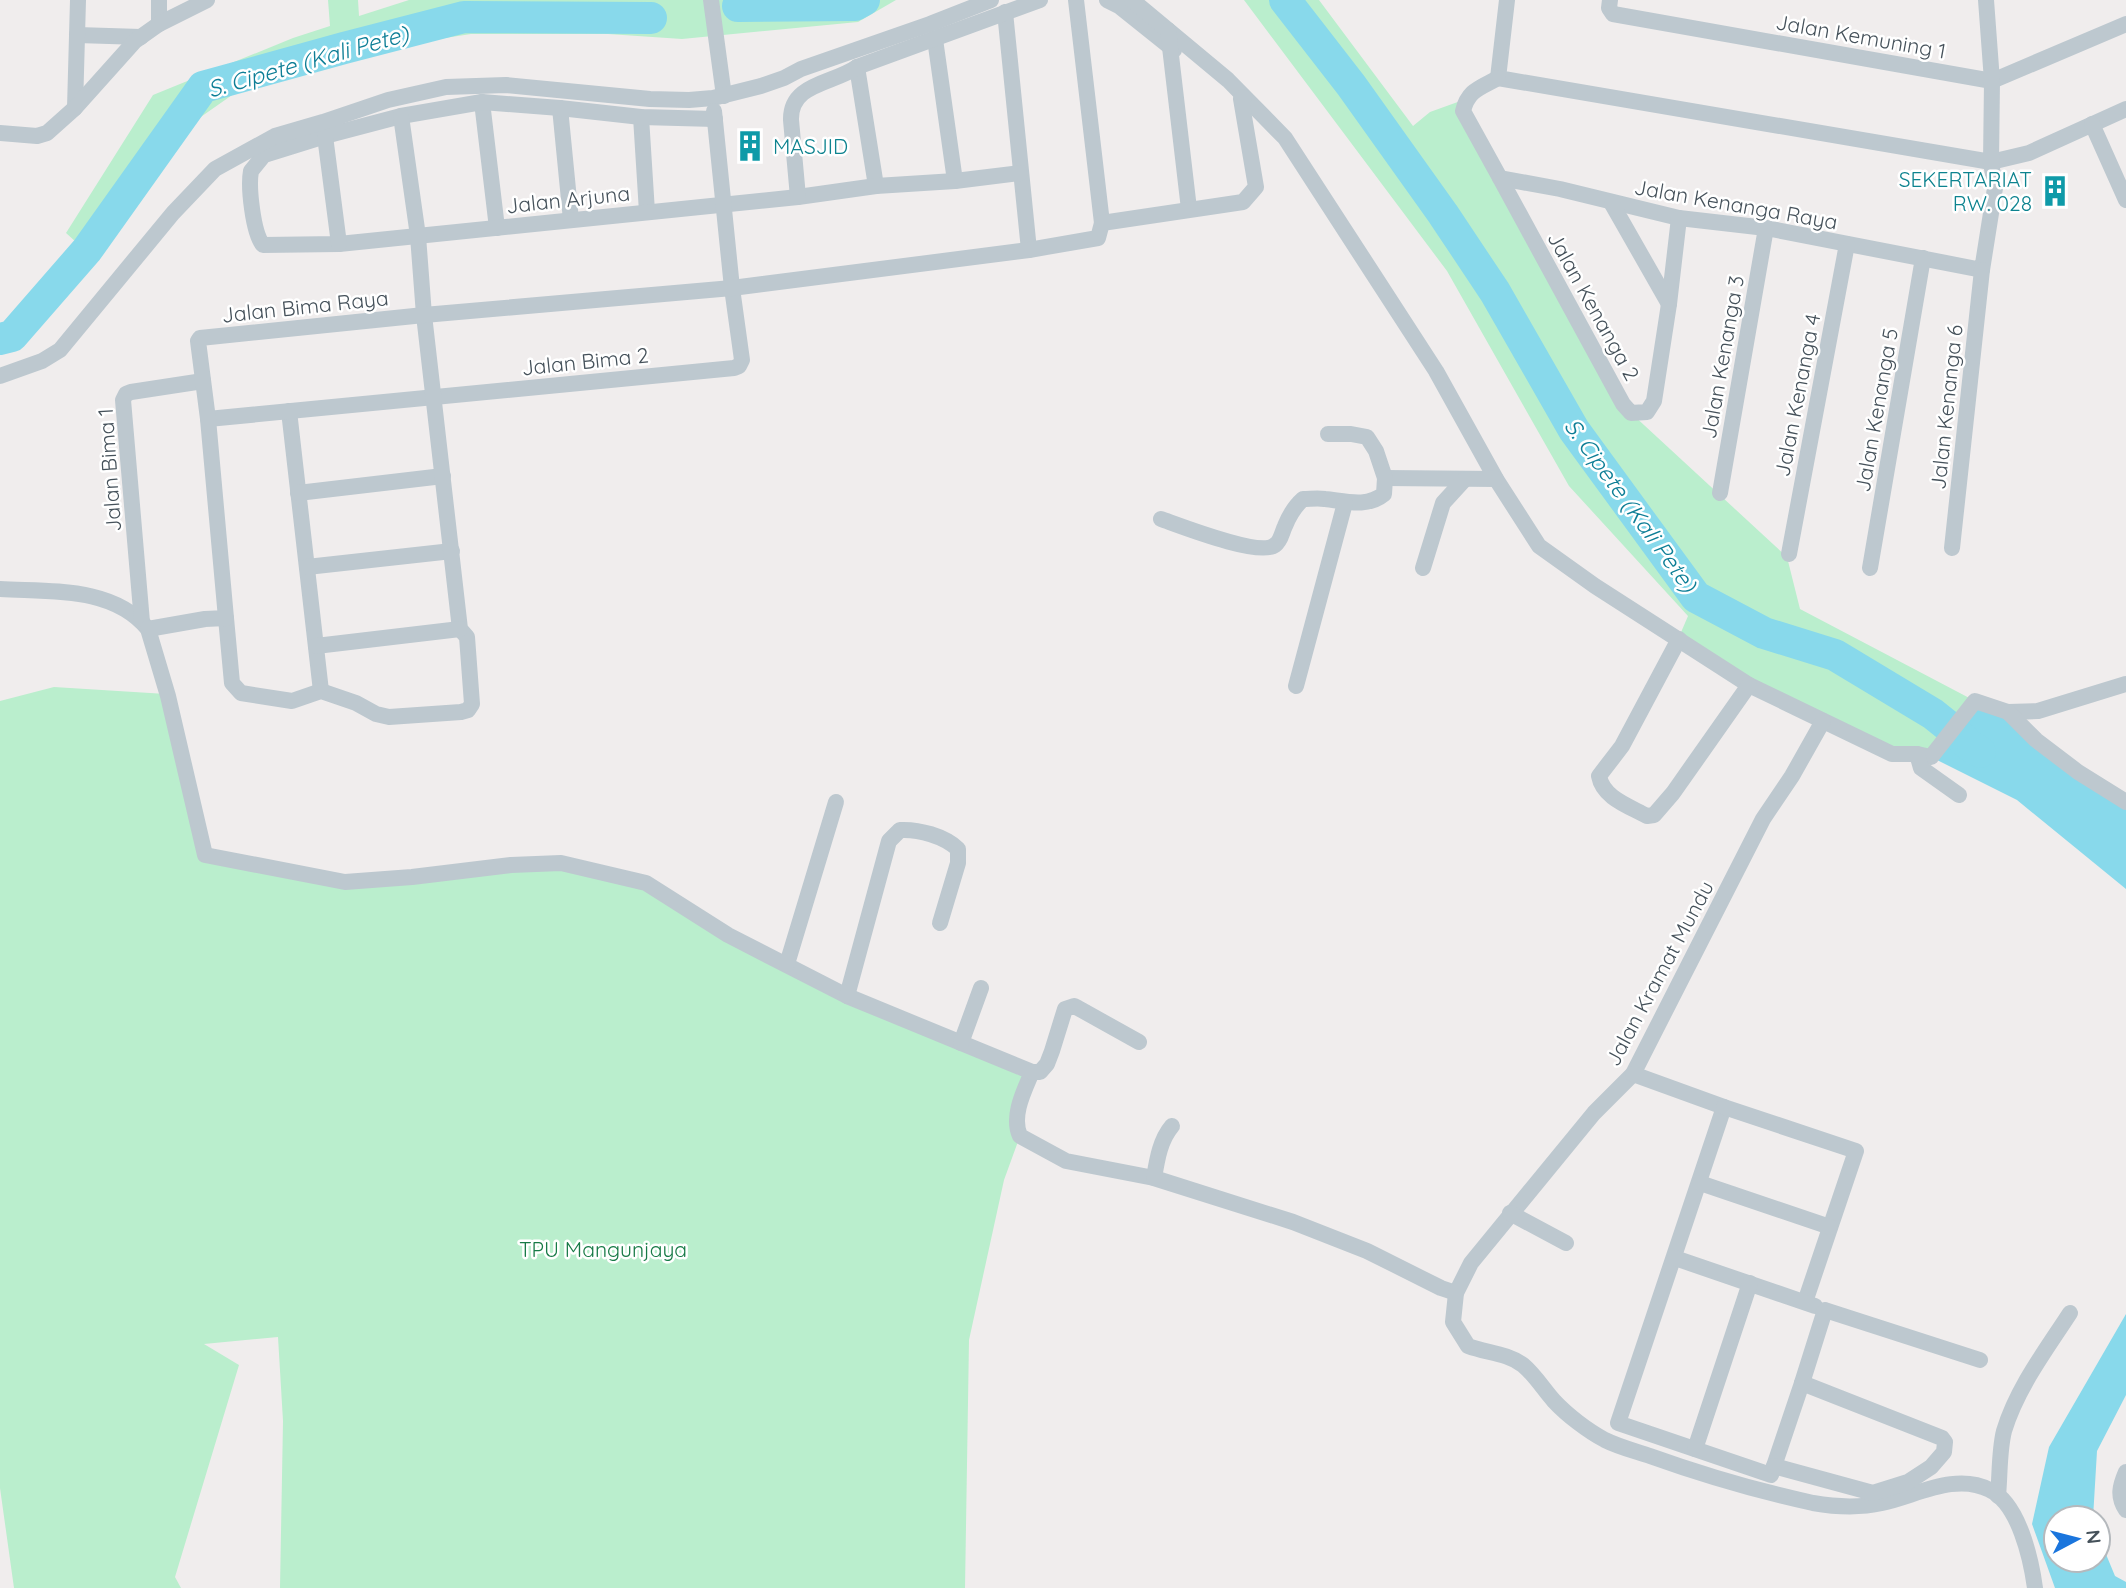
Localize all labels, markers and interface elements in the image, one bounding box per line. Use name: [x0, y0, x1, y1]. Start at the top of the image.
street label: Jalan Kemuning 1: [1774, 8, 1948, 64]
water label: S. Cipete (Kali Pete): [204, 18, 413, 104]
building icon: MASJID: [733, 129, 767, 163]
place label: MASJID: [773, 133, 848, 159]
place label: SEKERTARIAT RW. 028: [1899, 166, 2032, 216]
street label: Jalan Kenanga Raya: [1632, 173, 1840, 235]
building icon: SEKERTARIAT RW. 028: [2038, 174, 2072, 208]
street label: Jalan Arjuna: [505, 180, 631, 218]
street label: Jalan Kenanga 2: [1542, 227, 1646, 385]
street label: Jalan Kenanga 3: [1695, 273, 1749, 441]
street label: Jalan Bima Raya: [220, 284, 390, 328]
street label: Jalan Kenanga 4: [1768, 311, 1826, 479]
street label: Jalan Kenanga 6: [1924, 323, 1968, 491]
street label: Jalan Kenanga 5: [1849, 326, 1903, 494]
street label: Jalan Bima 2: [520, 341, 650, 381]
street label: Jalan Bima 1: [92, 407, 126, 533]
water label: S. Cipete (Kali Pete): [1558, 413, 1705, 599]
street label: Jalan Kramat Mundu: [1599, 876, 1719, 1070]
park label: TPU Mangunjaya: [519, 1236, 687, 1262]
north arrow: [2042, 1504, 2112, 1574]
text: N: [2081, 1529, 2107, 1545]

